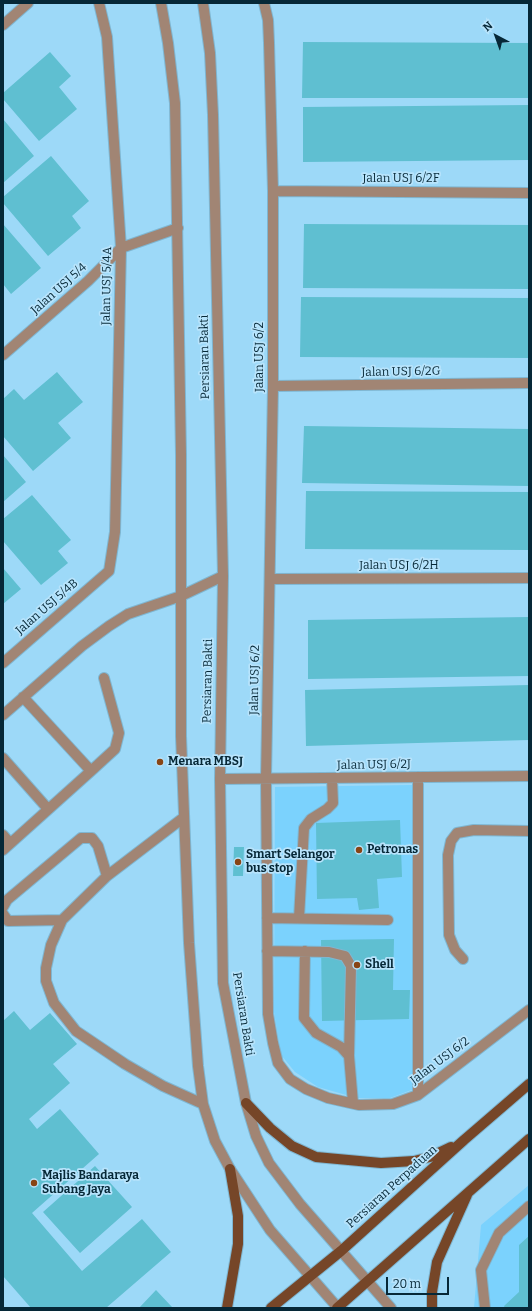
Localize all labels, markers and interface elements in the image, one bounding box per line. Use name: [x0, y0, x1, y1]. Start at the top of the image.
north arrow: [476, 16, 516, 56]
text: N: [480, 19, 495, 34]
street label: Jalan USJ 6/2F: [363, 172, 439, 186]
street label: Jalan USJ 5/4A: [99, 247, 115, 325]
street label: Jalan USJ 5/4: [28, 260, 90, 318]
street label: Persiaran Bakti: [197, 315, 213, 399]
street label: Jalan USJ 6/2: [253, 322, 267, 392]
street label: Jalan USJ 6/2G: [361, 364, 441, 380]
street label: Jalan USJ 6/2H: [359, 559, 439, 573]
street label: Jalan USJ 5/4B: [13, 576, 81, 638]
street label: Persiaran Bakti: [200, 639, 216, 723]
street label: Jalan USJ 6/2: [247, 645, 263, 715]
place label: Menara MBSJ: [168, 755, 243, 769]
marker: Menara MBSJ: [155, 757, 165, 767]
street label: Jalan USJ 6/2J: [337, 757, 411, 773]
place label: Petronas: [367, 843, 418, 857]
marker: Petronas: [354, 845, 364, 855]
place label: Smart Selangor bus stop: [246, 848, 335, 876]
marker: Smart Selangor bus stop: [233, 857, 243, 867]
place label: Shell: [365, 958, 394, 972]
marker: Shell: [352, 960, 362, 970]
street label: Persiaran Bakti: [229, 971, 257, 1057]
street label: Jalan USJ 6/2: [408, 1034, 472, 1088]
street label: Persiaran Perpaduan: [344, 1143, 440, 1231]
place label: Majlis Bandaraya Subang Jaya: [42, 1169, 139, 1197]
marker: Majlis Bandaraya Subang Jaya: [29, 1178, 39, 1188]
scale bar: [388, 1269, 451, 1295]
text: 20 m: [393, 1277, 421, 1291]

